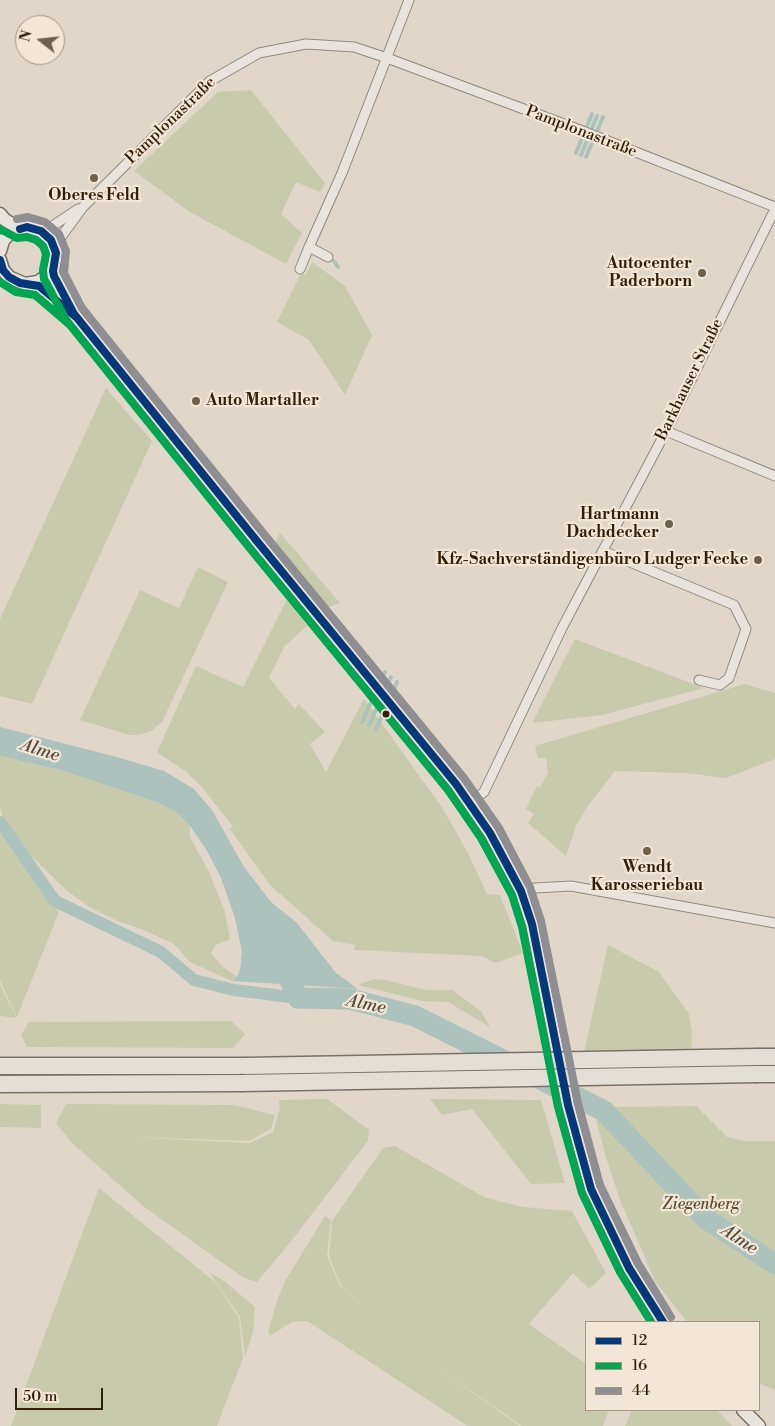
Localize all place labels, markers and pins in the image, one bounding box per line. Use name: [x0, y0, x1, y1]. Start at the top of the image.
marker: Oberes Feld: [88, 172, 100, 184]
place label: Oberes Feld: [48, 186, 140, 206]
place label: Autocenter Paderborn: [606, 254, 692, 292]
marker: Autocenter Paderborn: [696, 267, 708, 279]
place label: Auto Martaller: [206, 391, 319, 411]
marker: Auto Martaller: [190, 395, 202, 407]
place label: Hartmann Dachdecker: [566, 505, 659, 543]
marker: Hartmann Dachdecker: [663, 518, 675, 530]
place label: Kfz-Sachverständigenbüro Ludger Fecke: [436, 550, 748, 570]
marker: Kfz-Sachverständigenbüro Ludger Fecke: [752, 554, 764, 566]
unlabelled marker: [381, 709, 391, 719]
marker: Wendt Karosseriebau: [641, 845, 653, 857]
place label: Wendt Karosseriebau: [591, 858, 703, 896]

